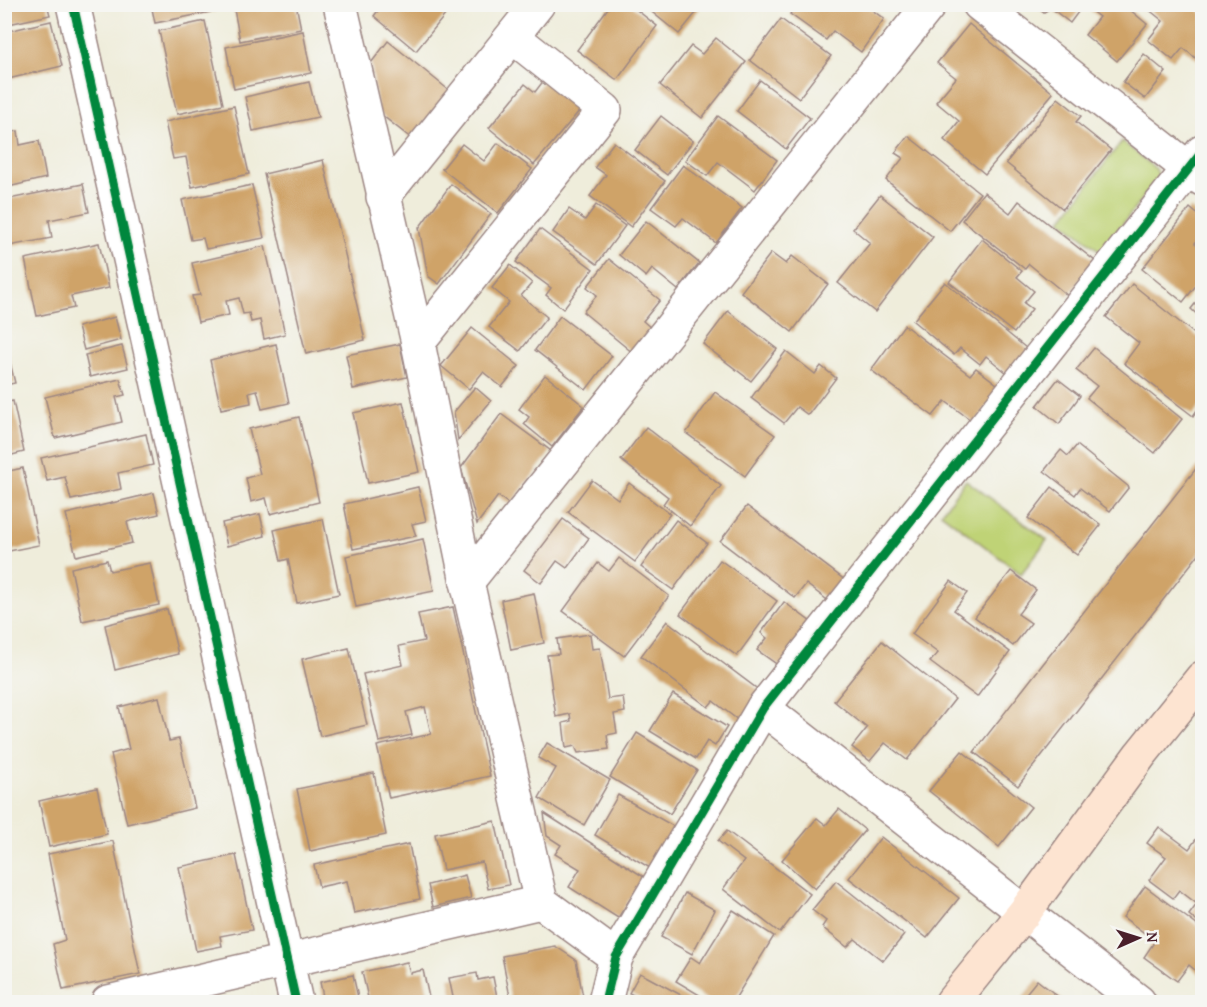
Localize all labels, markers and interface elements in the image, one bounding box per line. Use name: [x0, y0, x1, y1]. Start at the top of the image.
north arrow: [1108, 908, 1168, 968]
text: N: [1141, 931, 1165, 943]

